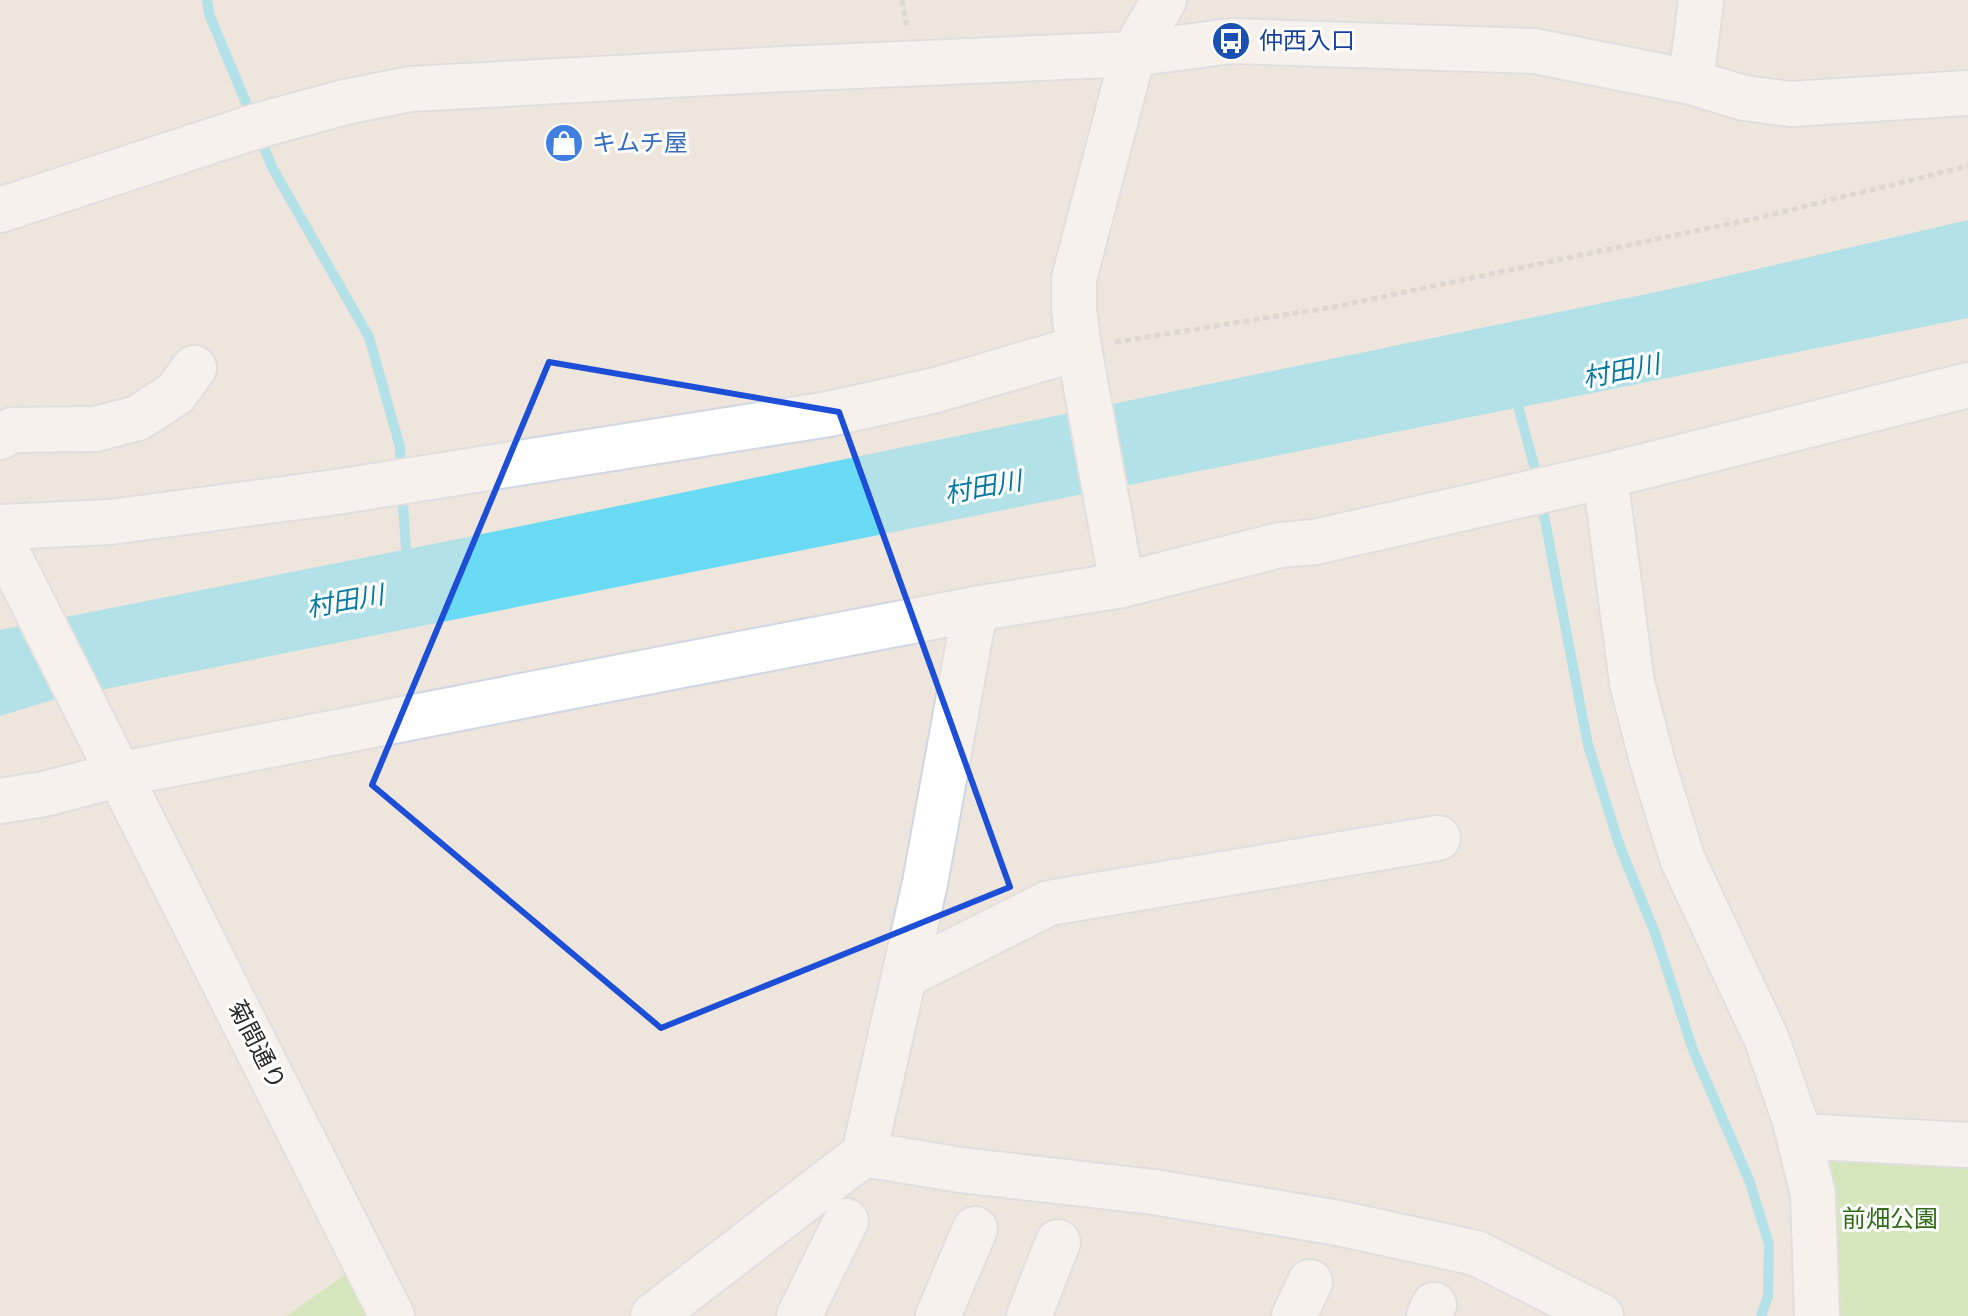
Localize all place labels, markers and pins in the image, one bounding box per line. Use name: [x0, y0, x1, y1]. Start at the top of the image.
bus stop icon: 仲西入口: [1210, 20, 1252, 62]
place label: 仲西入口: [1259, 27, 1355, 55]
shop icon: キムチ屋: [543, 122, 585, 164]
place label: キムチ屋: [592, 129, 688, 157]

